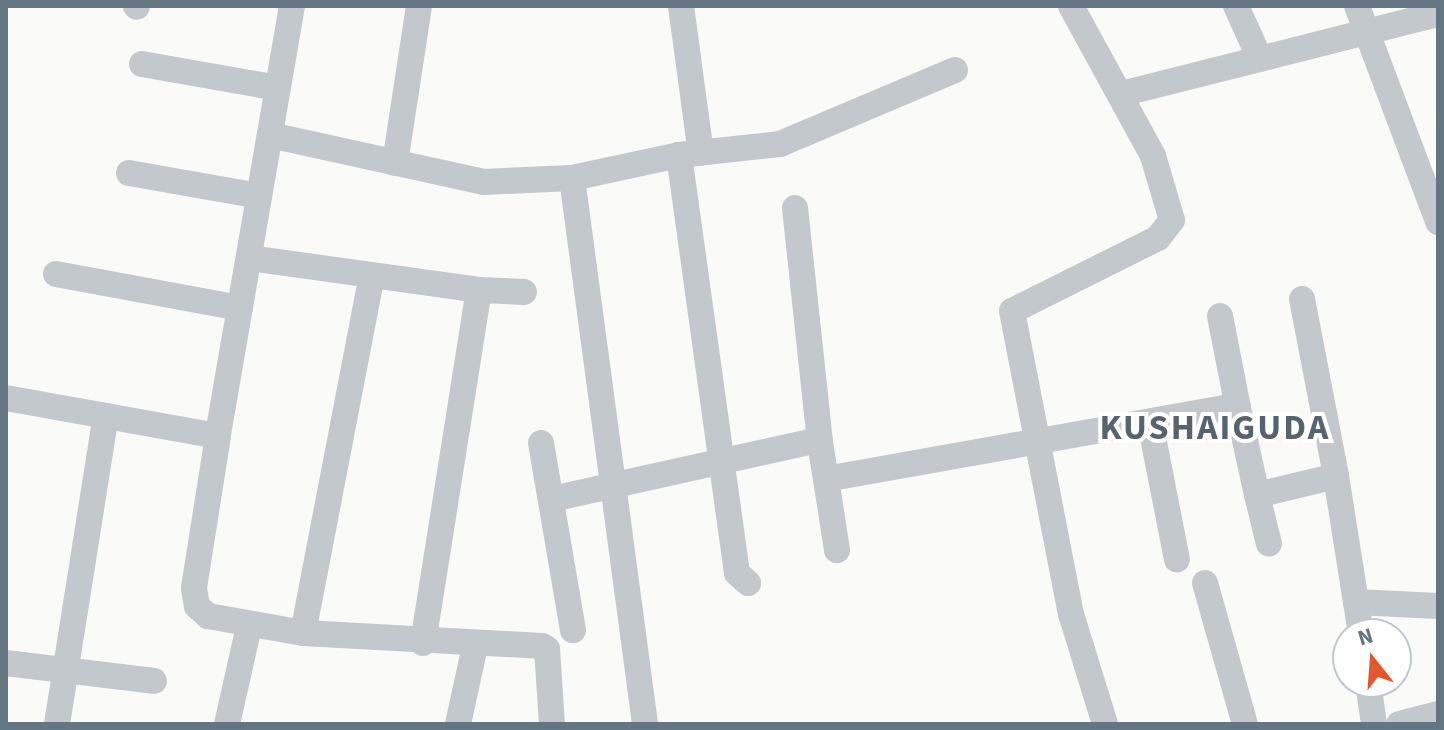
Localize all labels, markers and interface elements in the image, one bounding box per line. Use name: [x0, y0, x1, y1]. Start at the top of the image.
district label: KUSHAIGUDA: [1100, 406, 1330, 450]
north arrow: [1332, 618, 1412, 698]
text: N: [1354, 620, 1377, 654]

